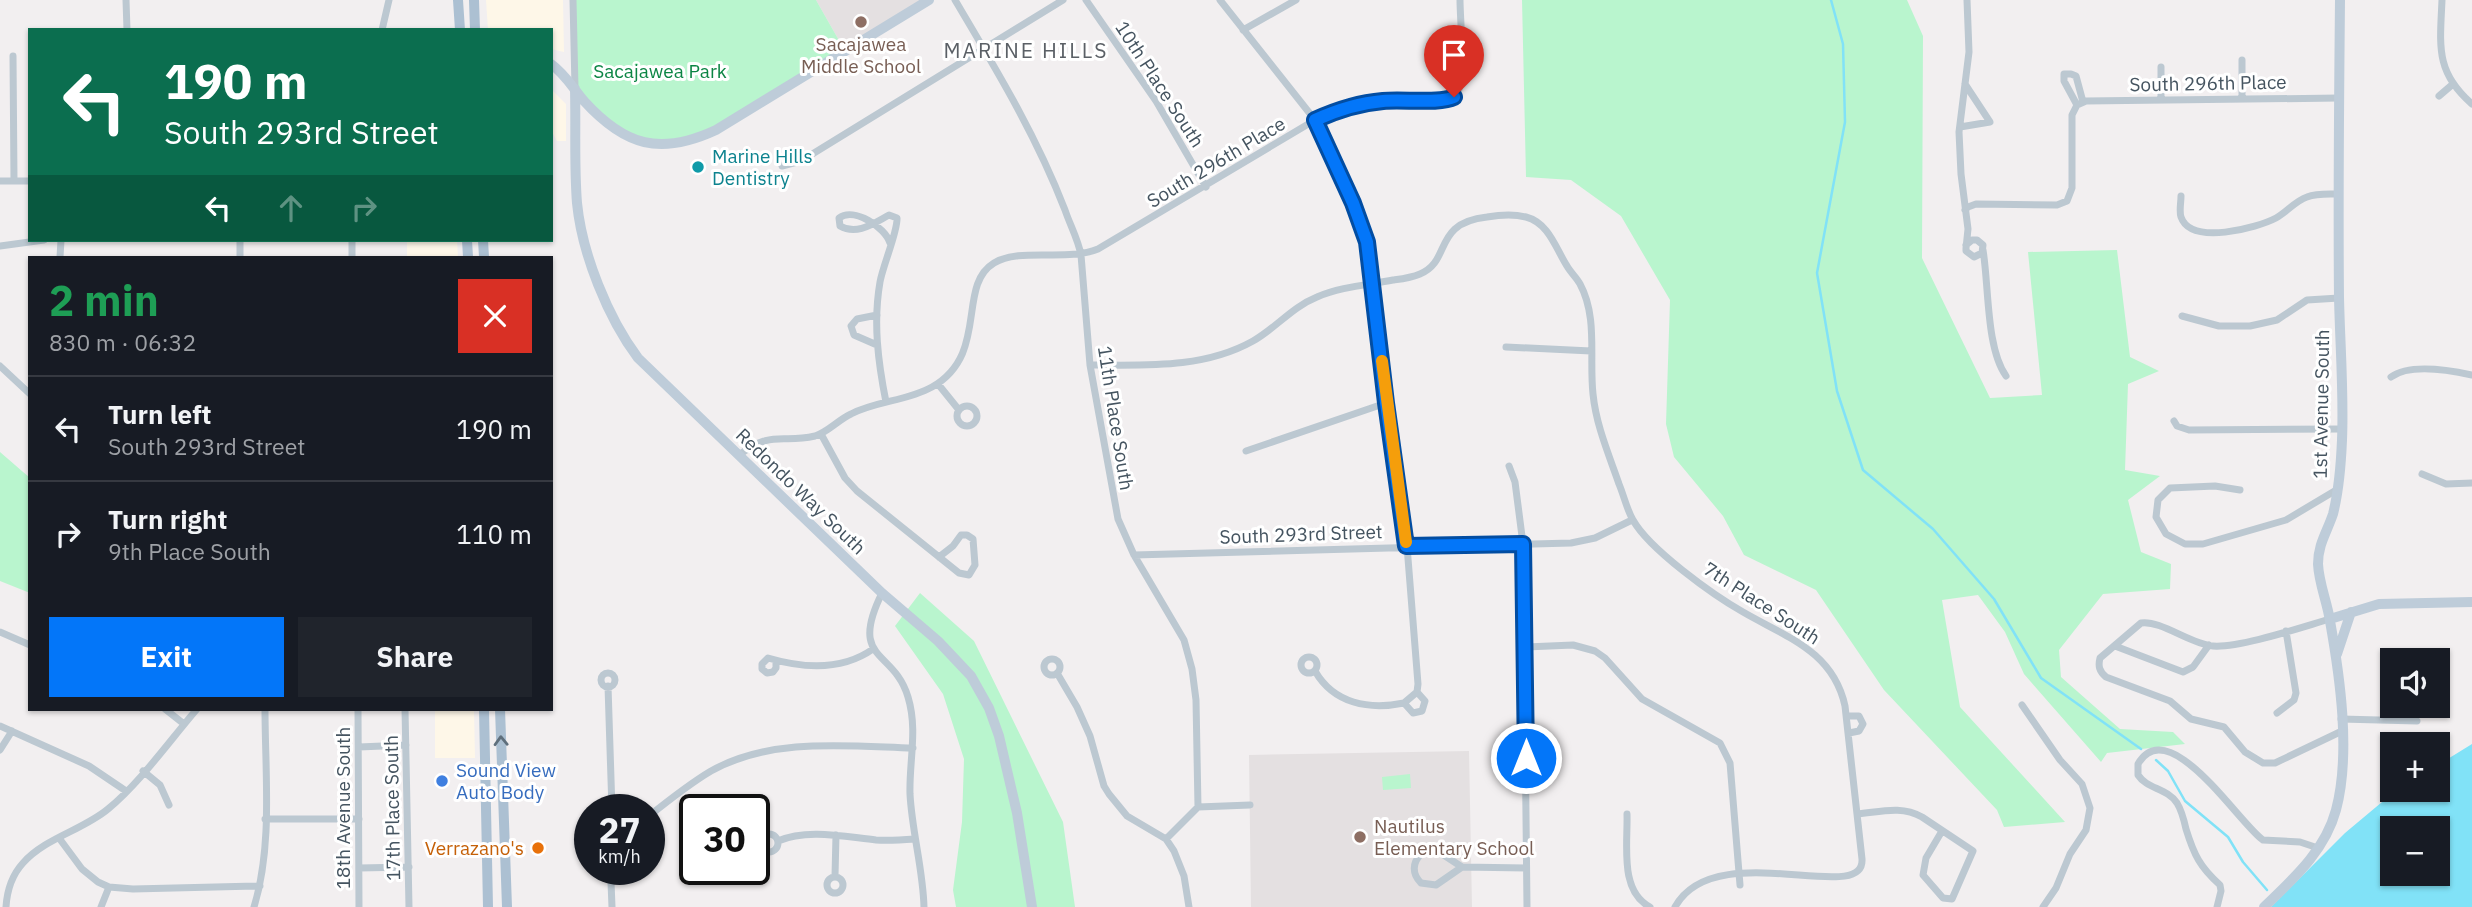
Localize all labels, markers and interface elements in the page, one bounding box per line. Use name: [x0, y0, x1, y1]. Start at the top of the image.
marker: Sacajawea Middle School: [853, 14, 869, 30]
street label: 10th Place South: [1110, 16, 1210, 152]
pin: [1424, 25, 1484, 97]
place label: Sacajawea Middle School: [801, 32, 921, 78]
district label: MARINE HILLS: [944, 36, 1108, 64]
icon: arrive: [1435, 36, 1473, 74]
text: 190 m: [164, 49, 308, 112]
icon: left: [49, 56, 140, 147]
park label: Sacajawea Park: [593, 59, 727, 83]
street label: South 296th Place: [2129, 70, 2287, 96]
text: South 293rd Street: [164, 111, 439, 153]
street label: South 296th Place: [1142, 111, 1290, 213]
place label: Marine Hills Dentistry: [712, 144, 813, 190]
marker: Marine Hills Dentistry: [690, 159, 706, 175]
icon: left: [199, 189, 237, 227]
icon: ahead: [272, 189, 310, 227]
icon: right: [345, 189, 383, 227]
text: 2 min: [49, 273, 159, 328]
button: close: [458, 279, 532, 353]
text: 830 m · 06:32: [49, 327, 196, 357]
street label: 1st Avenue South: [2308, 329, 2334, 479]
street label: 11th Place South: [1093, 344, 1139, 492]
text: Turn left: [108, 397, 211, 431]
icon: left: [49, 410, 87, 448]
text: 190 m: [456, 412, 532, 446]
street label: Redondo Way South: [731, 423, 871, 559]
text: South 293rd Street: [108, 431, 305, 461]
text: Turn right: [108, 502, 227, 536]
icon: right: [49, 515, 87, 553]
text: 110 m: [456, 517, 532, 551]
street label: South 293rd Street: [1219, 519, 1383, 549]
text: 9th Place South: [108, 536, 271, 566]
street label: 7th Place South: [1699, 556, 1825, 650]
button: Exit: [49, 617, 284, 697]
button: Share: [298, 617, 532, 697]
map controls: [2380, 648, 2450, 886]
button: sound: [2380, 648, 2450, 718]
position arrow: [1489, 721, 1563, 795]
street label: 18th Avenue South: [331, 727, 355, 889]
button: +: [2380, 732, 2450, 802]
street label: 17th Place South: [379, 735, 405, 881]
one-way arrow: [494, 735, 509, 746]
place label: Sound View Auto Body: [456, 758, 556, 804]
marker: Sound View Auto Body: [434, 773, 450, 789]
speed limit sign: 30: [679, 794, 770, 885]
text: 27: [598, 807, 641, 853]
place label: Nautilus Elementary School: [1374, 814, 1534, 860]
button: −: [2380, 816, 2450, 886]
marker: Nautilus Elementary School: [1352, 829, 1368, 845]
place label: Verrazano's: [425, 836, 524, 860]
marker: Verrazano's: [530, 840, 546, 856]
text: km/h: [598, 845, 641, 868]

